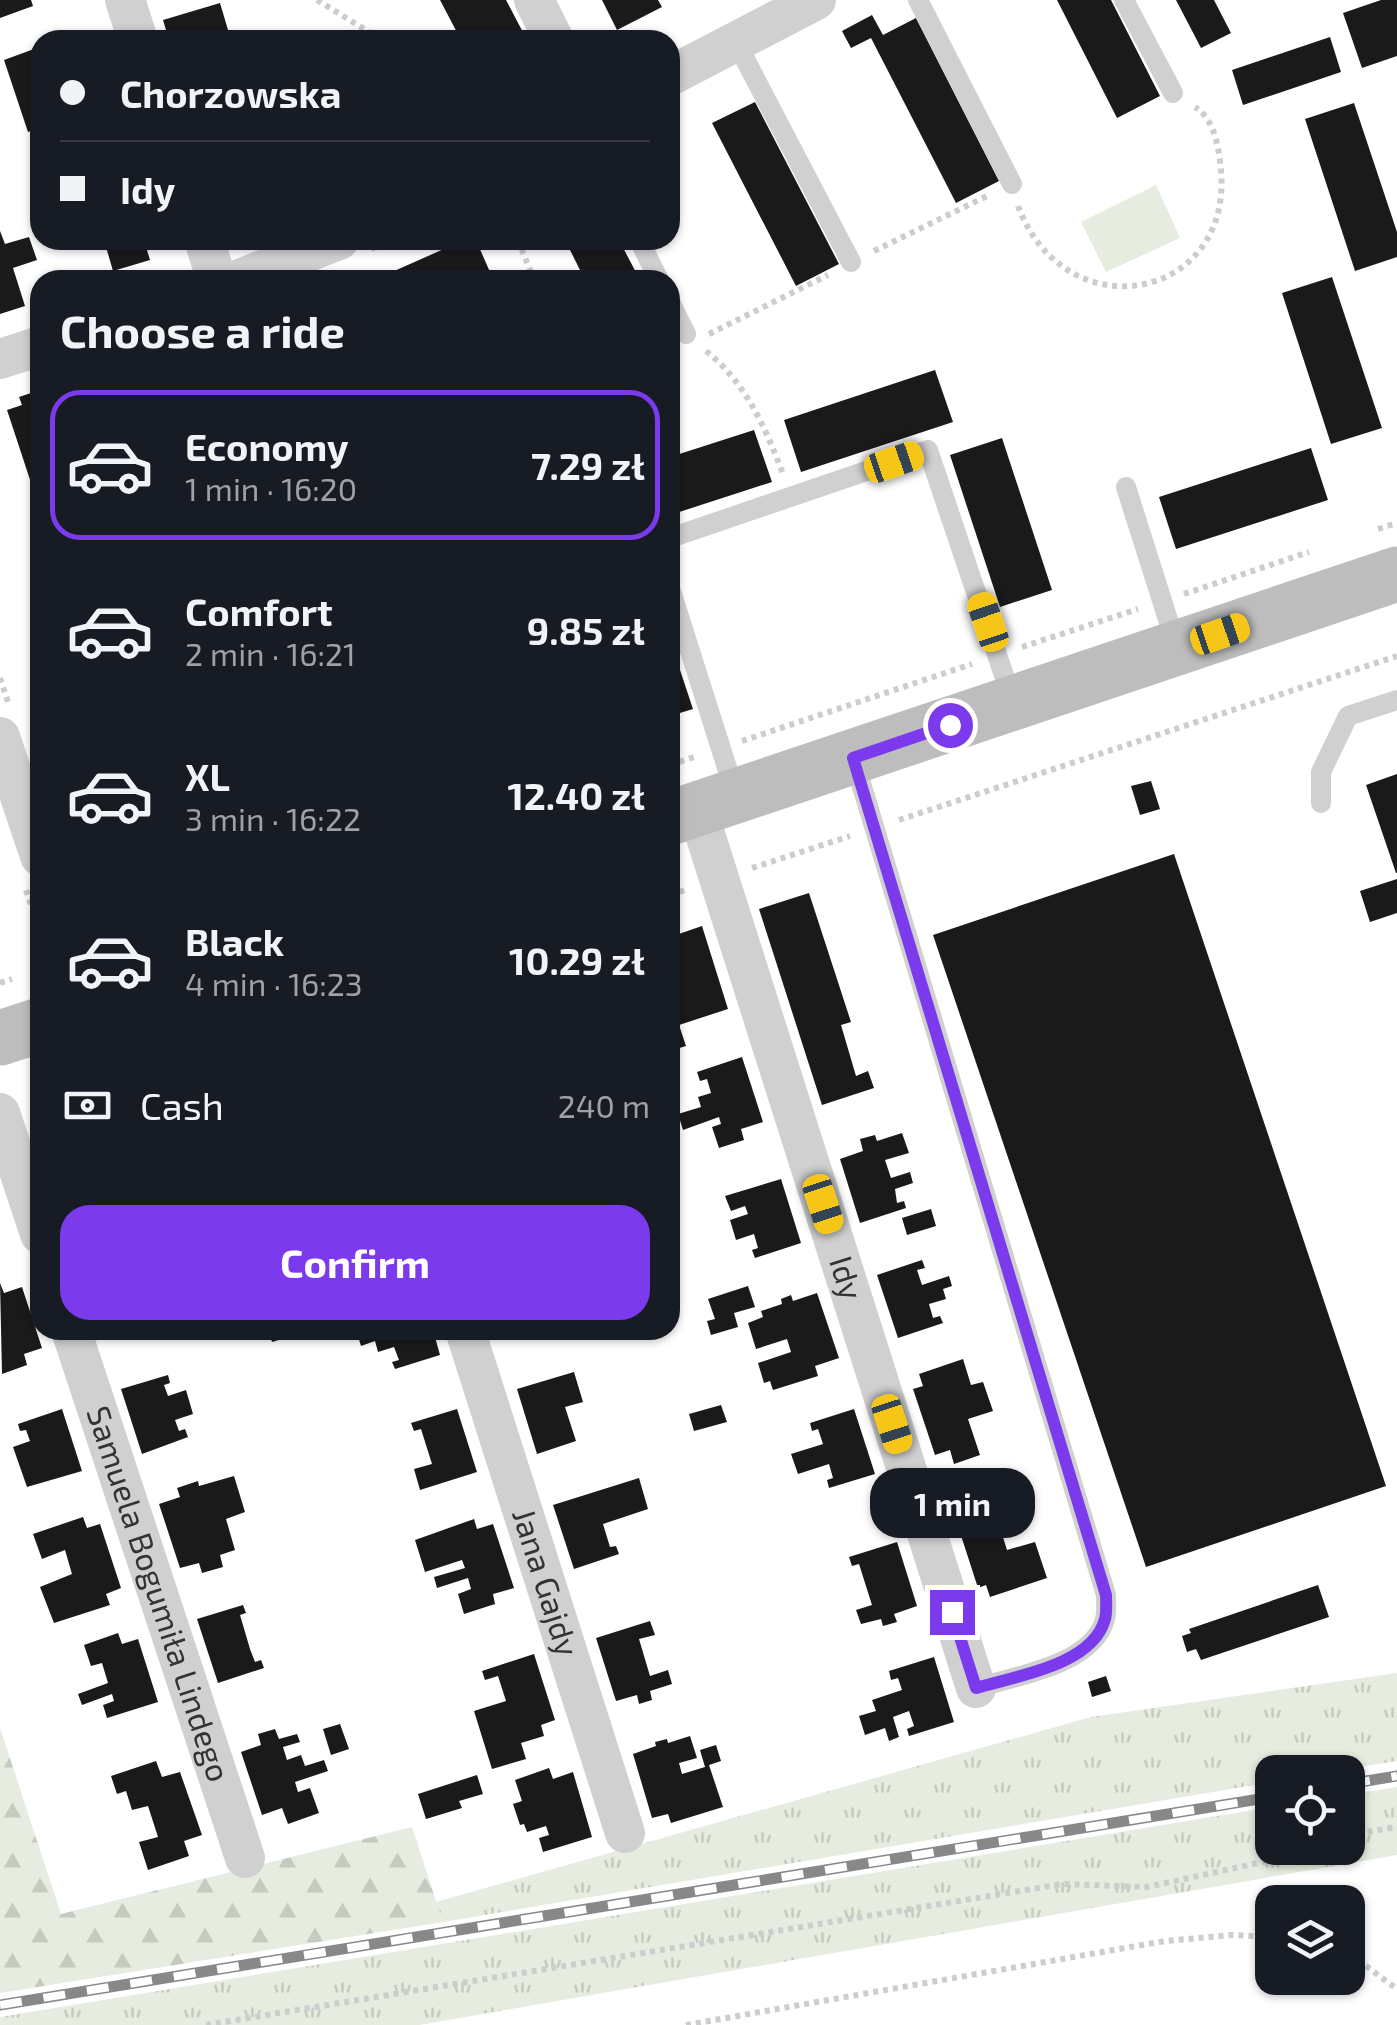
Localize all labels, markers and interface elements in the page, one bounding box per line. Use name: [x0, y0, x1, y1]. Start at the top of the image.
text: Chorzowska: [120, 70, 341, 116]
text: Idy: [120, 166, 175, 212]
text: Choose a ride: [60, 303, 345, 357]
icon: car: [65, 420, 155, 510]
text: Economy: [185, 423, 349, 469]
car: [861, 438, 927, 486]
text: 7.29 zł: [531, 442, 645, 488]
text: 1 min · 16:20: [185, 469, 357, 507]
icon: car: [65, 585, 155, 675]
text: Comfort: [185, 588, 333, 634]
car: [964, 589, 1012, 655]
text: 9.85 zł: [527, 607, 645, 653]
car: [1187, 610, 1253, 658]
text: 2 min · 16:21: [185, 634, 356, 672]
route start: [928, 703, 973, 748]
icon: car: [65, 750, 155, 840]
text: XL: [185, 753, 230, 799]
text: 12.40 zł: [507, 772, 645, 818]
text: 3 min · 16:22: [185, 799, 361, 837]
icon: car: [65, 915, 155, 1005]
text: Black: [185, 918, 284, 964]
text: 10.29 zł: [509, 937, 645, 983]
text: 4 min · 16:23: [185, 964, 363, 1002]
icon: cash: [60, 1078, 115, 1133]
text: Cash: [140, 1082, 224, 1128]
text: 240 m: [558, 1086, 650, 1124]
car: [799, 1171, 847, 1237]
button: Confirm: [60, 1205, 650, 1320]
street label: Idy: [823, 1251, 872, 1304]
car: [868, 1391, 916, 1457]
street label: Samuela Bogumiła Lindego: [80, 1401, 239, 1786]
callout: 1 min: [870, 1467, 1034, 1537]
text: 1 min: [914, 1484, 991, 1522]
street label: Jana Gajdy: [506, 1503, 589, 1661]
route end: [930, 1590, 975, 1635]
map controls: [1255, 1755, 1365, 1995]
button: locate: [1255, 1755, 1365, 1865]
button: layers: [1255, 1885, 1365, 1995]

